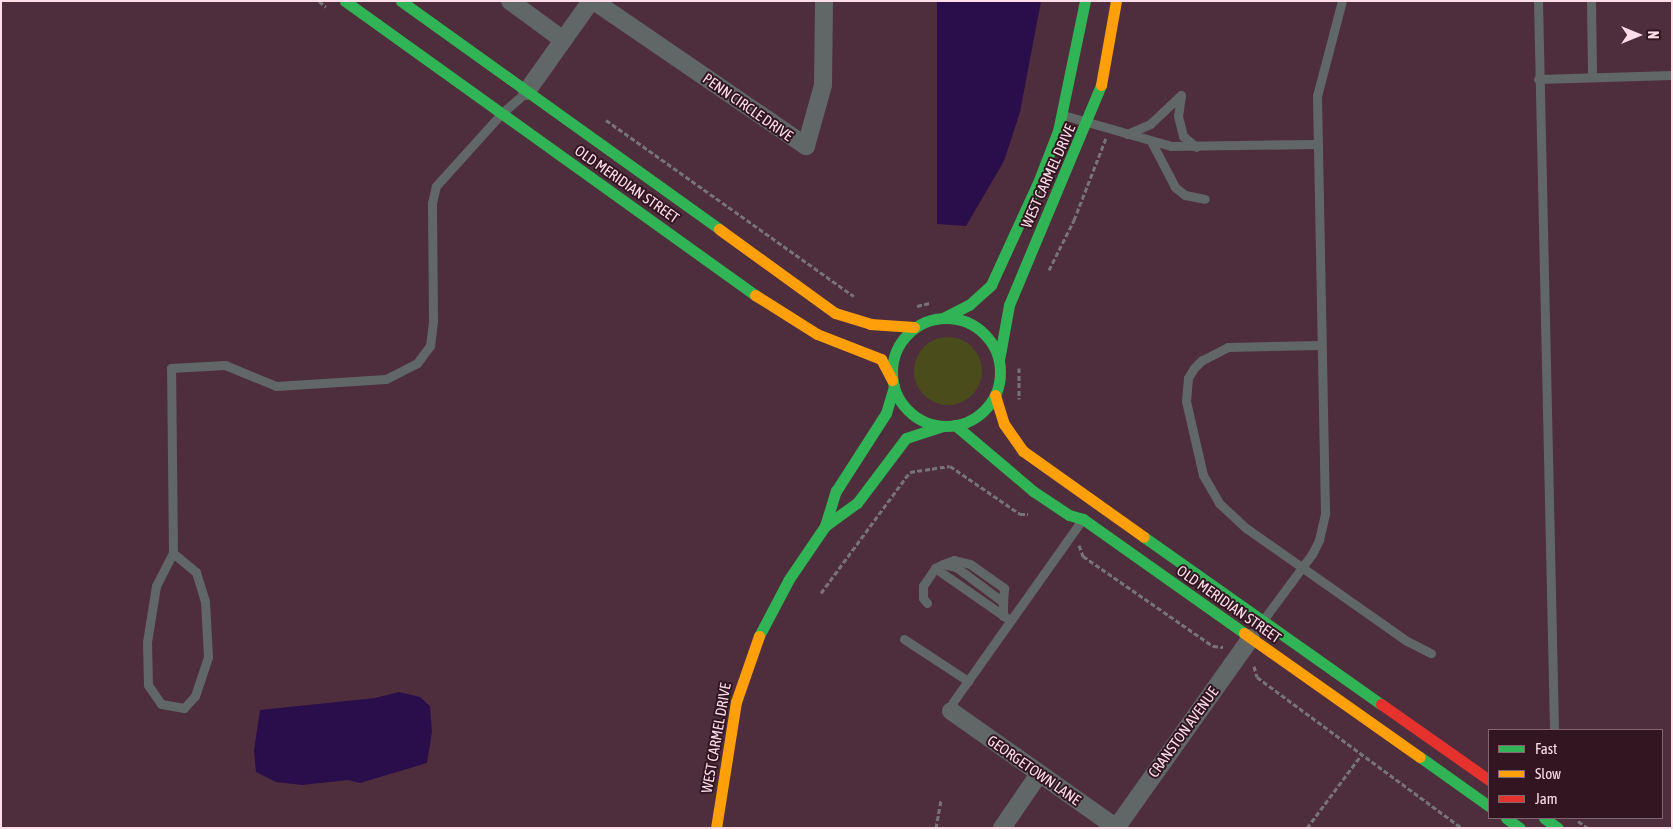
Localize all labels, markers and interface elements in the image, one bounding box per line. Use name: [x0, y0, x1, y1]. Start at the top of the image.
north arrow: [1613, 10, 1663, 60]
text: N: [1645, 31, 1661, 39]
street label: PENN CIRCLE DRIVE: [699, 69, 797, 145]
street label: WEST CARMEL DRIVE: [1017, 121, 1079, 231]
street label: OLD MERIDIAN STREET: [571, 141, 683, 227]
street label: OLD MERIDIAN STREET: [1173, 561, 1285, 647]
street label: WEST CARMEL DRIVE: [697, 681, 735, 795]
street label: CRANSTON AVENUE: [1144, 683, 1222, 781]
legend: [1488, 729, 1663, 819]
street label: GEORGETOWN LANE: [984, 731, 1084, 809]
text: Fast: [1535, 740, 1557, 757]
text: Slow: [1535, 765, 1561, 782]
text: Jam: [1535, 790, 1558, 807]

